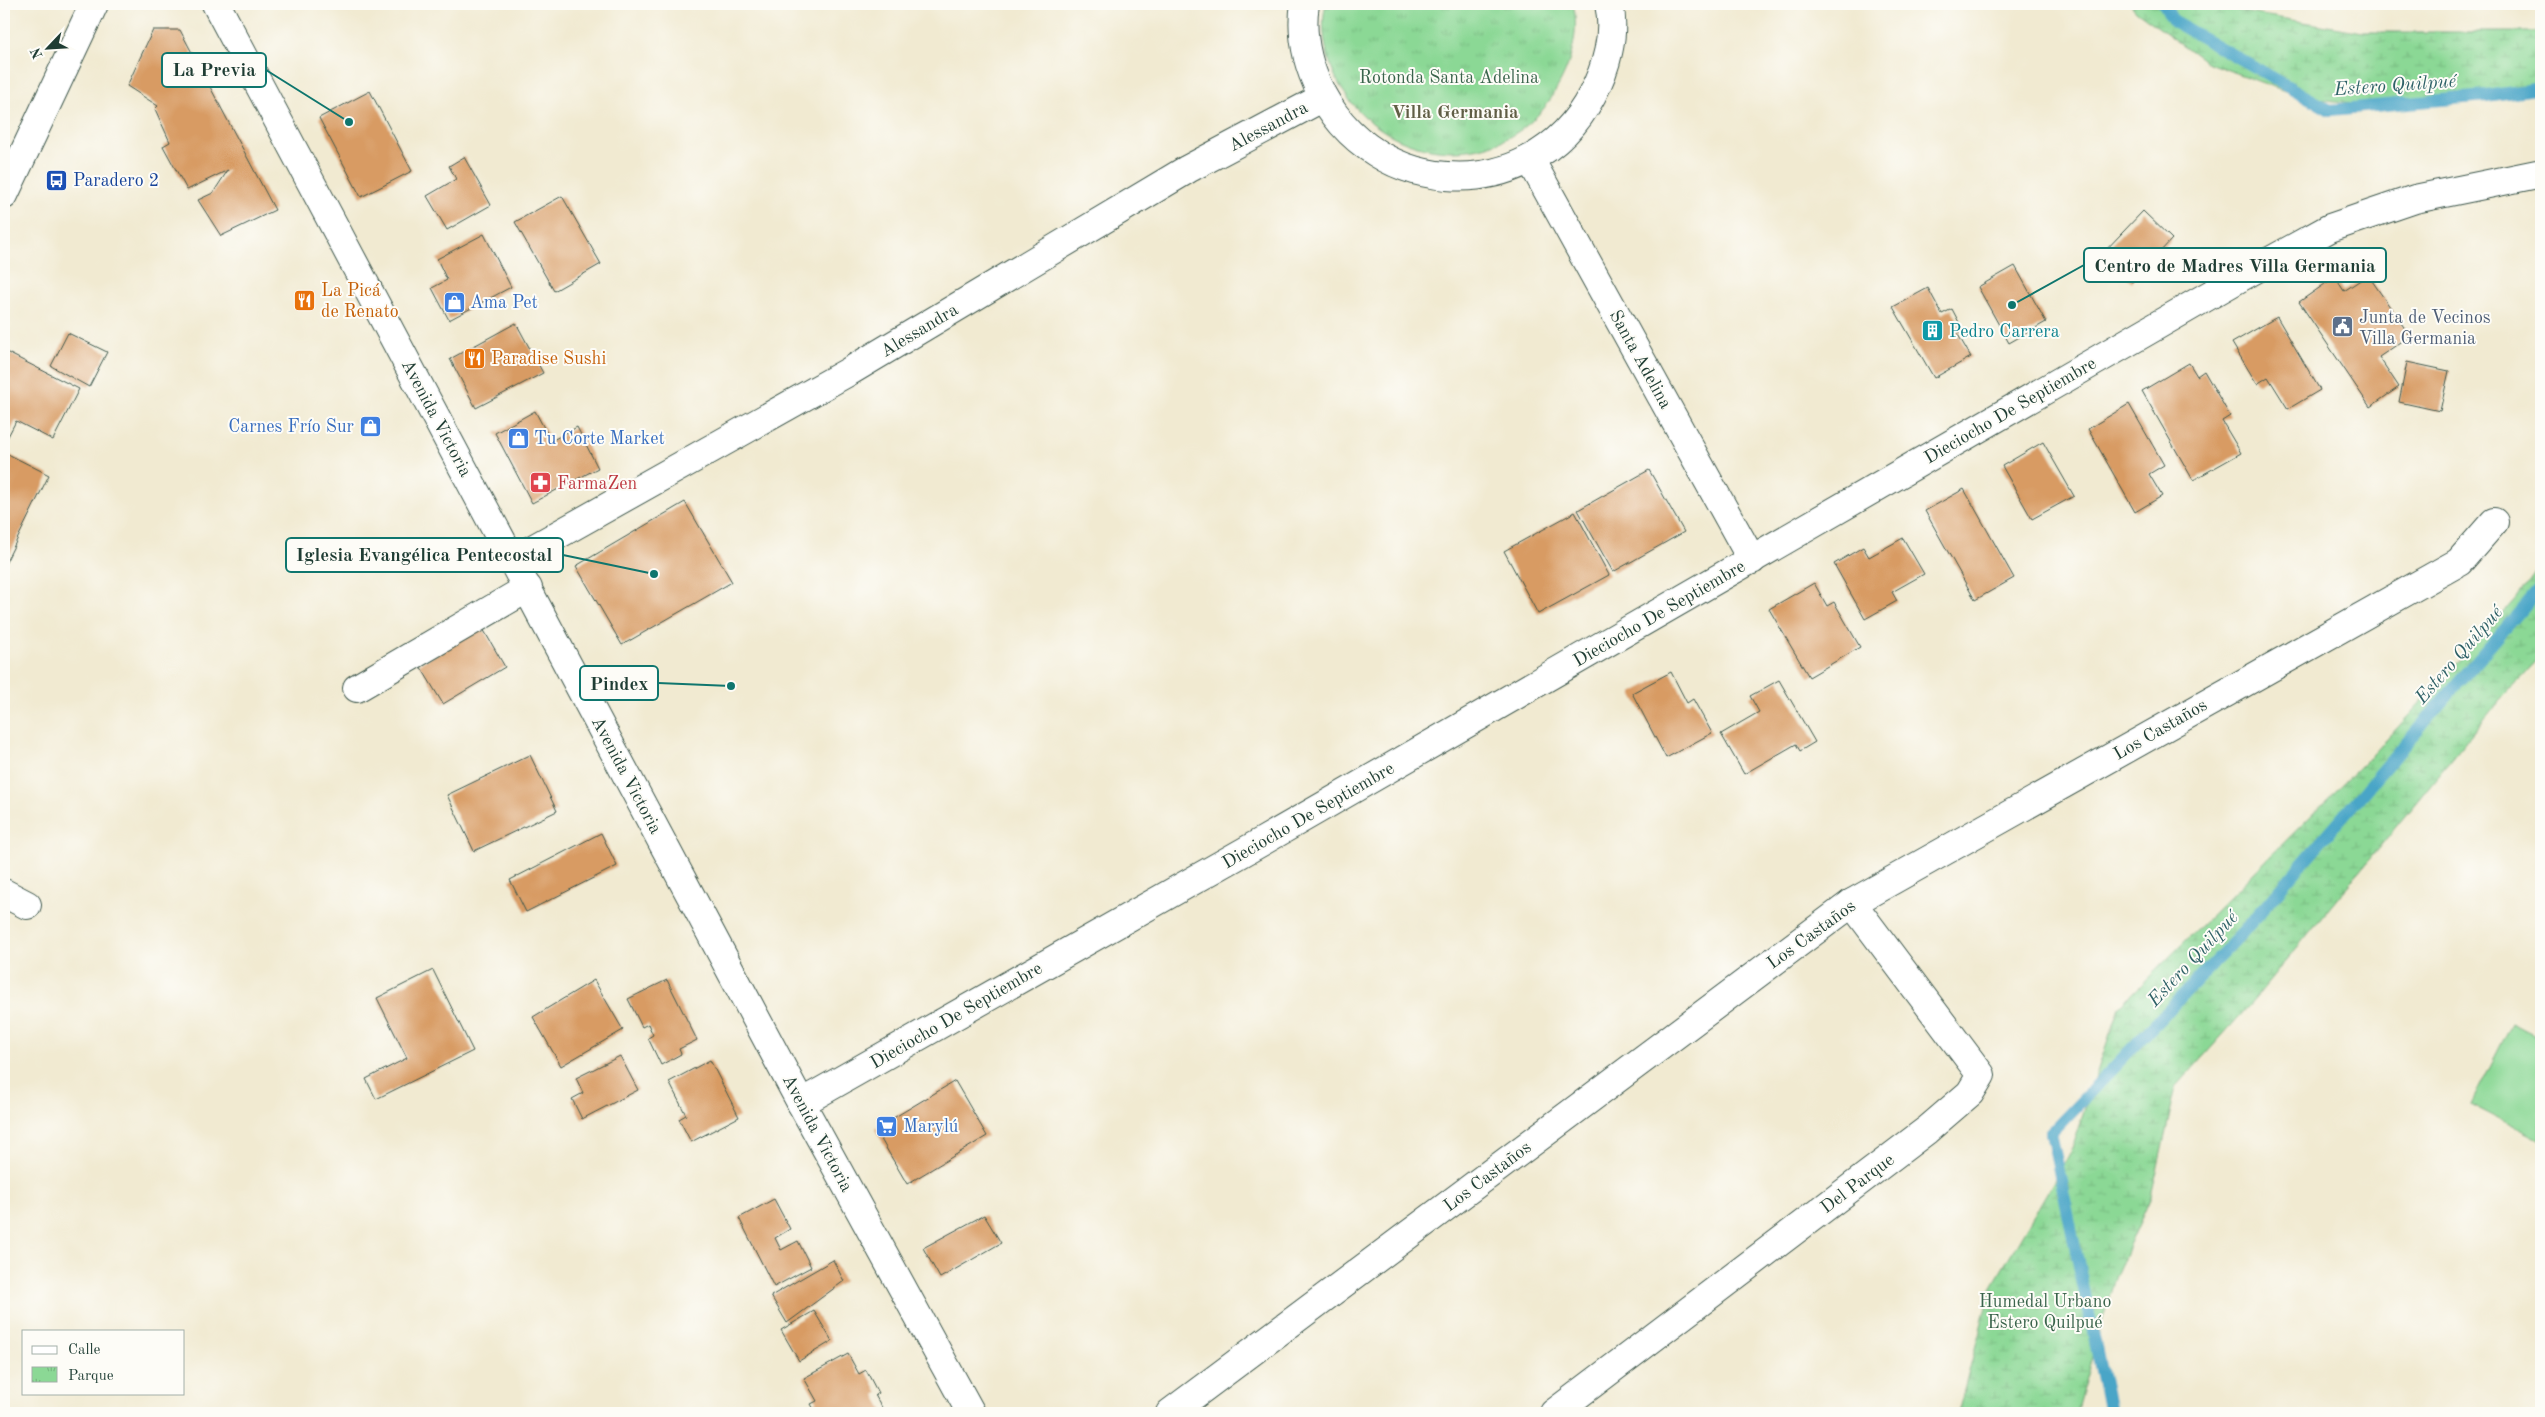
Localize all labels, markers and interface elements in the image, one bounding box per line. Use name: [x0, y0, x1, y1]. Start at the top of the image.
north arrow: [22, 22, 72, 72]
text: N: [28, 45, 46, 61]
callout: La Previa: [162, 53, 266, 87]
text: La Previa: [172, 62, 256, 81]
park label: Rotonda Santa Adelina: [1359, 69, 1539, 87]
water label: Estero Quilpué: [2332, 73, 2459, 100]
street label: Alessandra: [1226, 99, 1311, 155]
district label: Villa Germania: [1391, 104, 1519, 123]
bus stop icon: Paradero 2: [45, 168, 69, 192]
place label: Paradero 2: [73, 172, 159, 190]
callout: Centro de Madres Villa Germania: [2084, 248, 2386, 282]
text: Centro de Madres Villa Germania: [2094, 258, 2376, 277]
place label: La Picá de Renato: [321, 282, 399, 321]
restaurant icon: La Picá de Renato: [293, 288, 317, 312]
shop icon: Ama Pet: [442, 290, 466, 314]
place label: Ama Pet: [470, 294, 538, 312]
street label: Alessandra: [878, 301, 961, 361]
street label: Santa Adelina: [1606, 307, 1675, 412]
place label: Junta de Vecinos Villa Germania: [2359, 309, 2491, 348]
public building icon: Junta de Vecinos Villa Germania: [2331, 315, 2355, 339]
building icon: Pedro Carrera: [1921, 319, 1945, 343]
place label: Pedro Carrera: [1949, 323, 2060, 341]
restaurant icon: Paradise Sushi: [463, 346, 487, 370]
place label: Paradise Sushi: [491, 350, 606, 368]
street label: Dieciocho De Septiembre: [1921, 354, 2100, 467]
street label: Avenida Victoria: [398, 357, 475, 480]
shop icon: Carnes Frío Sur: [358, 414, 382, 438]
place label: Carnes Frío Sur: [228, 418, 355, 436]
shop icon: Tu Corte Market: [506, 426, 530, 450]
place label: Tu Corte Market: [534, 430, 665, 448]
pharmacy icon: FarmaZen: [529, 471, 553, 495]
place label: FarmaZen: [557, 475, 637, 493]
callout: Iglesia Evangélica Pentecostal: [286, 538, 563, 572]
text: Iglesia Evangélica Pentecostal: [296, 547, 553, 566]
street label: Dieciocho De Septiembre: [1570, 557, 1749, 670]
water label: Estero Quilpué: [2412, 601, 2509, 709]
callout: Pindex: [580, 666, 658, 700]
text: Pindex: [590, 676, 648, 695]
street label: Los Castaños: [2111, 696, 2210, 764]
street label: Avenida Victoria: [588, 714, 665, 837]
street label: Dieciocho De Septiembre: [1219, 759, 1398, 872]
street label: Los Castaños: [1764, 897, 1859, 973]
water label: Estero Quilpué: [2144, 907, 2244, 1012]
street label: Dieciocho De Septiembre: [867, 959, 1046, 1072]
street label: Avenida Victoria: [779, 1072, 856, 1195]
supermarket icon: Marylú: [875, 1114, 899, 1138]
place label: Marylú: [903, 1118, 959, 1136]
street label: Los Castaños: [1441, 1138, 1535, 1215]
street label: Del Parque: [1817, 1150, 1898, 1217]
park label: Humedal Urbano Estero Quilpué: [1979, 1293, 2111, 1332]
legend: [22, 1330, 185, 1394]
text: Calle: [68, 1343, 101, 1358]
text: Parque: [68, 1369, 114, 1384]

